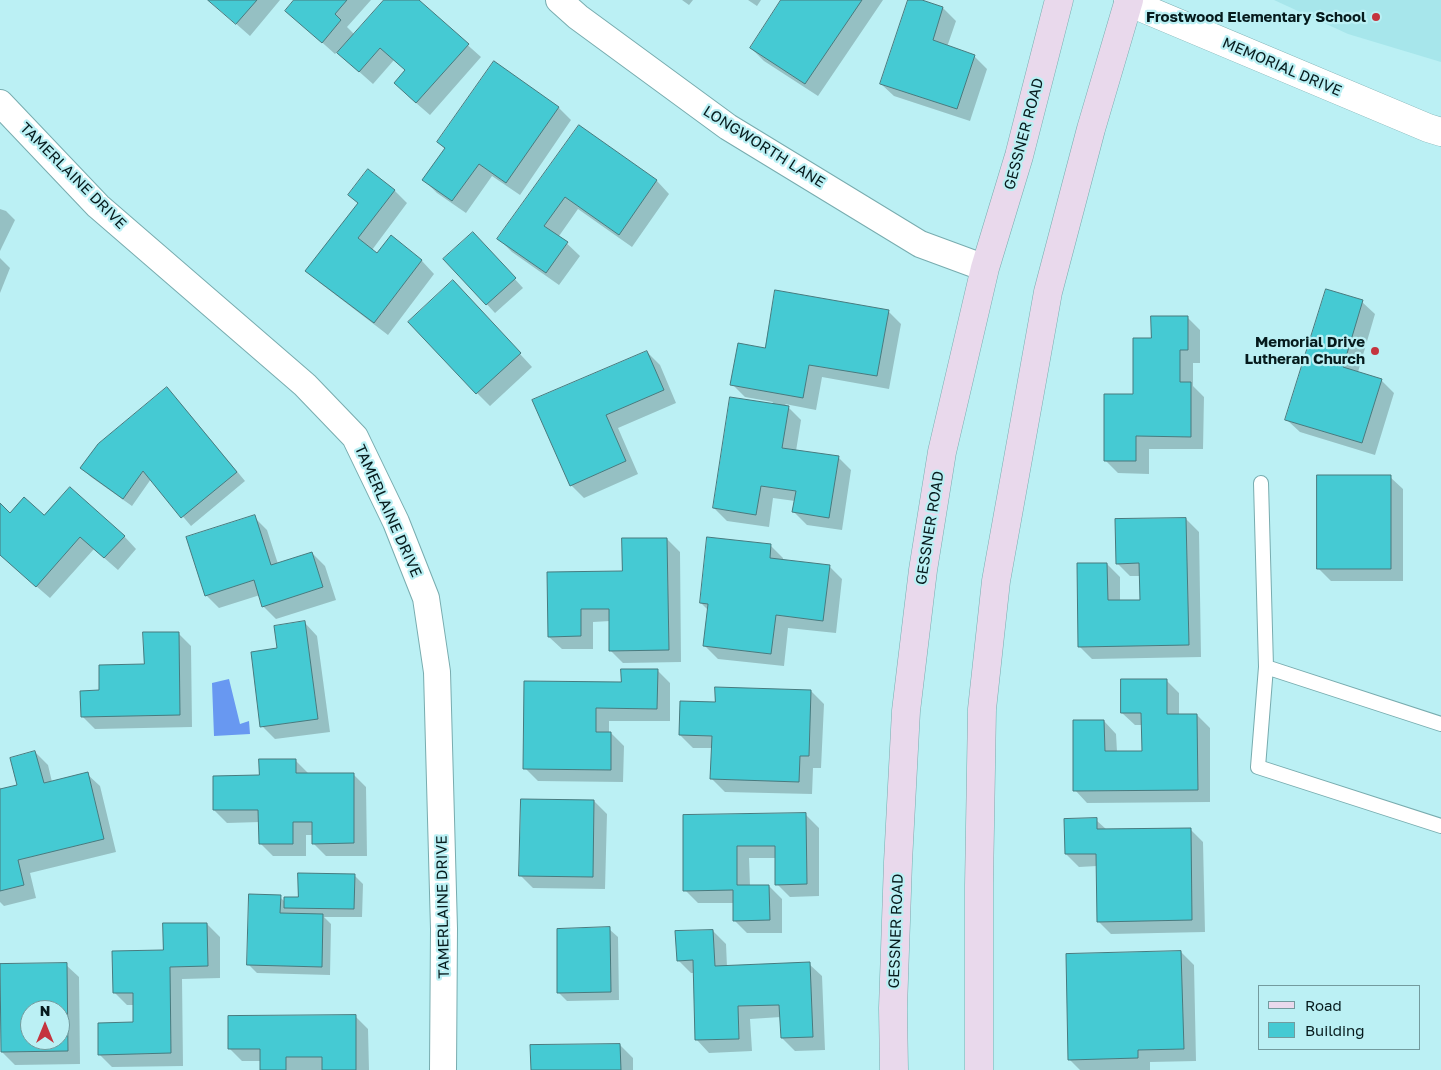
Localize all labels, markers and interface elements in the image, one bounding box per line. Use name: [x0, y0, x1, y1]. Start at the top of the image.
place label: Frostwood Elementary School: [1146, 8, 1366, 26]
marker: Frostwood Elementary School: [1370, 11, 1382, 23]
street label: MEMORIAL DRIVE: [1220, 34, 1344, 100]
street label: GESSNER ROAD: [1000, 76, 1048, 192]
street label: LONGWORTH LANE: [700, 102, 828, 192]
street label: TAMERLAINE DRIVE: [16, 119, 130, 233]
place label: Memorial Drive Lutheran Church: [1245, 333, 1365, 368]
marker: Memorial Drive Lutheran Church: [1369, 345, 1381, 357]
street label: TAMERLAINE DRIVE: [351, 442, 425, 580]
street label: GESSNER ROAD: [912, 470, 948, 586]
street label: TAMERLAINE DRIVE: [433, 835, 453, 979]
street label: GESSNER ROAD: [885, 873, 907, 989]
legend: [1258, 985, 1421, 1050]
text: Road: [1305, 996, 1342, 1014]
north arrow: [20, 1000, 70, 1050]
text: N: [40, 1002, 50, 1019]
text: Building: [1305, 1021, 1365, 1039]

